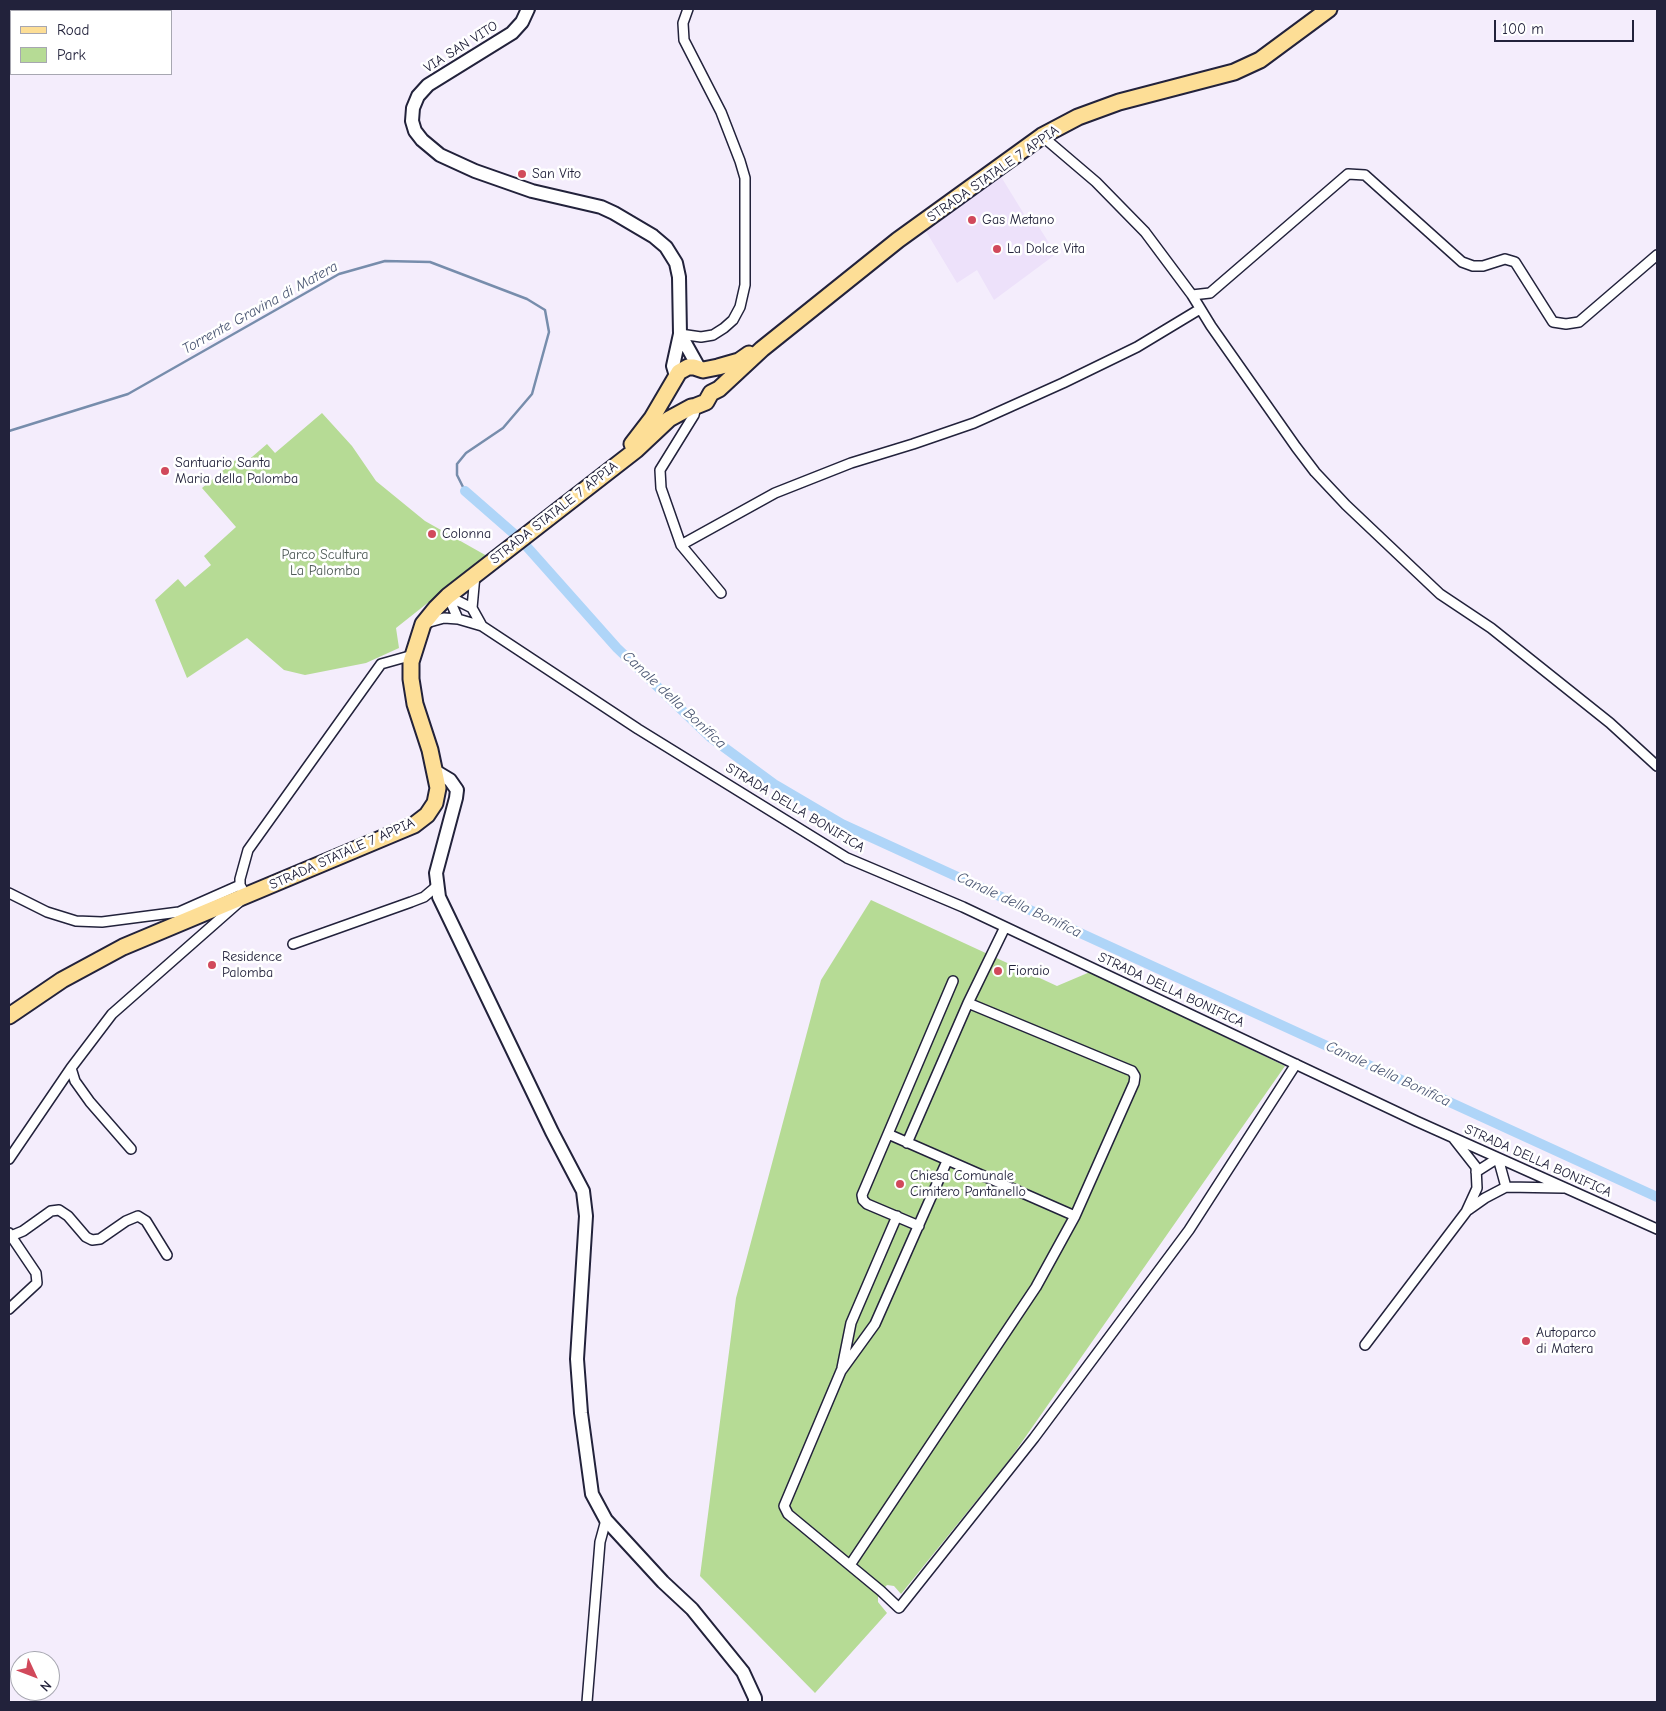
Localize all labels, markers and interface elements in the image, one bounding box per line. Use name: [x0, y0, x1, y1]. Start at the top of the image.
legend: [10, 10, 172, 75]
scale bar: [1496, 10, 1636, 42]
street label: VIA SAN VITO: [421, 18, 501, 76]
text: 100 m: [1502, 20, 1544, 38]
text: Road: [57, 21, 89, 39]
text: Park: [57, 46, 86, 64]
street label: STRADA STATALE 7 APPIA: [924, 122, 1062, 226]
place label: San Vito: [532, 166, 581, 182]
marker: San Vito: [516, 168, 528, 180]
place label: Gas Metano: [982, 212, 1054, 228]
marker: Gas Metano: [966, 214, 978, 226]
place label: La Dolce Vita: [1007, 241, 1085, 257]
marker: La Dolce Vita: [991, 243, 1003, 255]
water label: Torrente Gravina di Matera: [179, 258, 341, 358]
place label: Santuario Santa Maria della Palomba: [175, 455, 298, 488]
street label: STRADA STATALE 7 APPIA: [487, 458, 621, 568]
marker: Santuario Santa Maria della Palomba: [159, 465, 171, 477]
place label: Colonna: [442, 526, 491, 542]
marker: Colonna: [426, 528, 438, 540]
park label: Parco Scultura La Palomba: [282, 547, 368, 580]
water label: Canale della Bonifica: [618, 647, 730, 753]
street label: STRADA DELLA BONIFICA: [722, 760, 868, 856]
street label: STRADA STATALE 7 APPIA: [267, 814, 417, 894]
water label: Canale della Bonifica: [954, 868, 1084, 942]
place label: Residence Palomba: [222, 949, 282, 982]
street label: STRADA DELLA BONIFICA: [1095, 949, 1247, 1031]
marker: Residence Palomba: [206, 959, 218, 971]
place label: Fioraio: [1008, 963, 1050, 979]
marker: Fioraio: [992, 965, 1004, 977]
water label: Canale della Bonifica: [1323, 1037, 1453, 1111]
street label: STRADA DELLA BONIFICA: [1462, 1121, 1614, 1201]
place label: Chiesa Comunale Cimitero Pantanello: [910, 1168, 1026, 1200]
marker: Chiesa Comunale Cimitero Pantanello: [894, 1178, 906, 1190]
place label: Autoparco di Matera: [1536, 1325, 1596, 1358]
marker: Autoparco di Matera: [1520, 1335, 1532, 1347]
north arrow: [10, 1651, 60, 1701]
text: N: [36, 1677, 55, 1695]

